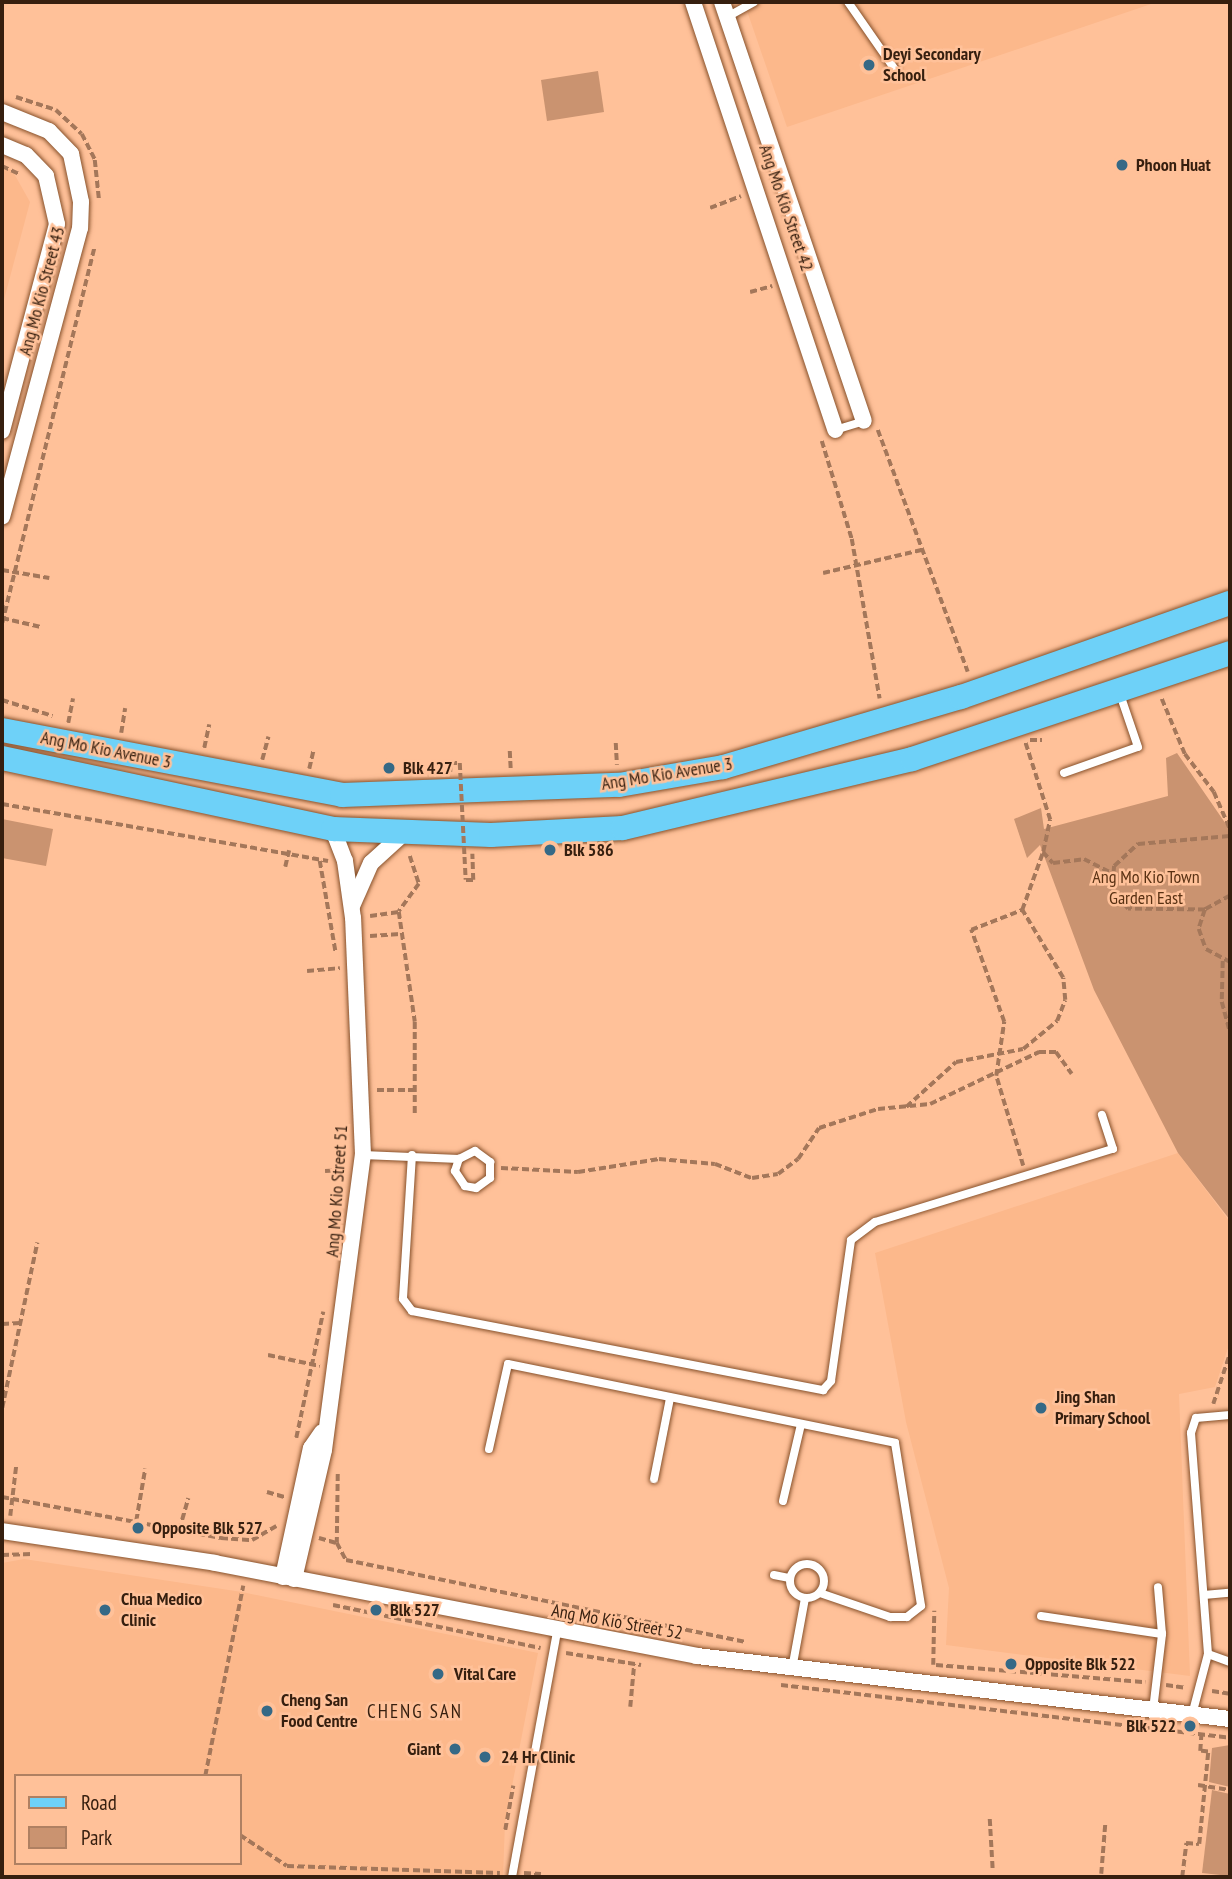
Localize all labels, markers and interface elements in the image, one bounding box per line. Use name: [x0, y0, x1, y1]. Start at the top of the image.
place label: Deyi Secondary School: [883, 44, 981, 86]
marker: Deyi Secondary School: [861, 57, 877, 73]
street label: Ang Mo Kio Street 42: [754, 142, 818, 274]
place label: Phoon Huat: [1136, 154, 1211, 176]
marker: Phoon Huat: [1114, 157, 1130, 173]
street label: Ang Mo Kio Street 43: [14, 224, 70, 358]
street label: Ang Mo Kio Avenue 3: [39, 727, 173, 773]
street label: Ang Mo Kio Avenue 3: [600, 753, 734, 795]
place label: Blk 427: [403, 757, 453, 779]
marker: Blk 427: [381, 760, 397, 776]
place label: Blk 586: [564, 839, 614, 861]
marker: Blk 586: [542, 842, 558, 858]
park label: Ang Mo Kio Town Garden East: [1092, 867, 1200, 910]
street label: Ang Mo Kio Street 51: [322, 1124, 352, 1258]
place label: Jing Shan Primary School: [1055, 1387, 1151, 1430]
marker: Jing Shan Primary School: [1033, 1400, 1049, 1416]
place label: Opposite Blk 527: [152, 1517, 263, 1539]
marker: Opposite Blk 527: [130, 1520, 146, 1536]
place label: Chua Medico Clinic: [121, 1589, 202, 1632]
place label: Blk 527: [390, 1599, 440, 1621]
marker: Chua Medico Clinic: [95, 1600, 115, 1620]
street label: Ang Mo Kio Street 52: [550, 1600, 684, 1644]
marker: Blk 527: [368, 1602, 384, 1618]
place label: Opposite Blk 522: [1025, 1653, 1136, 1675]
marker: Opposite Blk 522: [1003, 1656, 1019, 1672]
place label: Vital Care: [454, 1663, 516, 1685]
marker: Vital Care: [428, 1664, 448, 1684]
place label: Cheng San Food Centre: [281, 1690, 358, 1732]
district label: CHENG SAN: [368, 1701, 462, 1723]
marker: Cheng San Food Centre: [259, 1703, 275, 1719]
place label: Blk 522: [1126, 1715, 1176, 1737]
marker: Blk 522: [1182, 1718, 1198, 1734]
place label: Giant: [407, 1738, 441, 1760]
marker: Giant: [447, 1741, 463, 1757]
place label: 24 Hr Clinic: [501, 1746, 576, 1768]
marker: 24 Hr Clinic: [475, 1747, 495, 1767]
legend: [14, 1774, 242, 1865]
text: Road: [81, 1789, 117, 1816]
text: Park: [81, 1824, 112, 1851]

